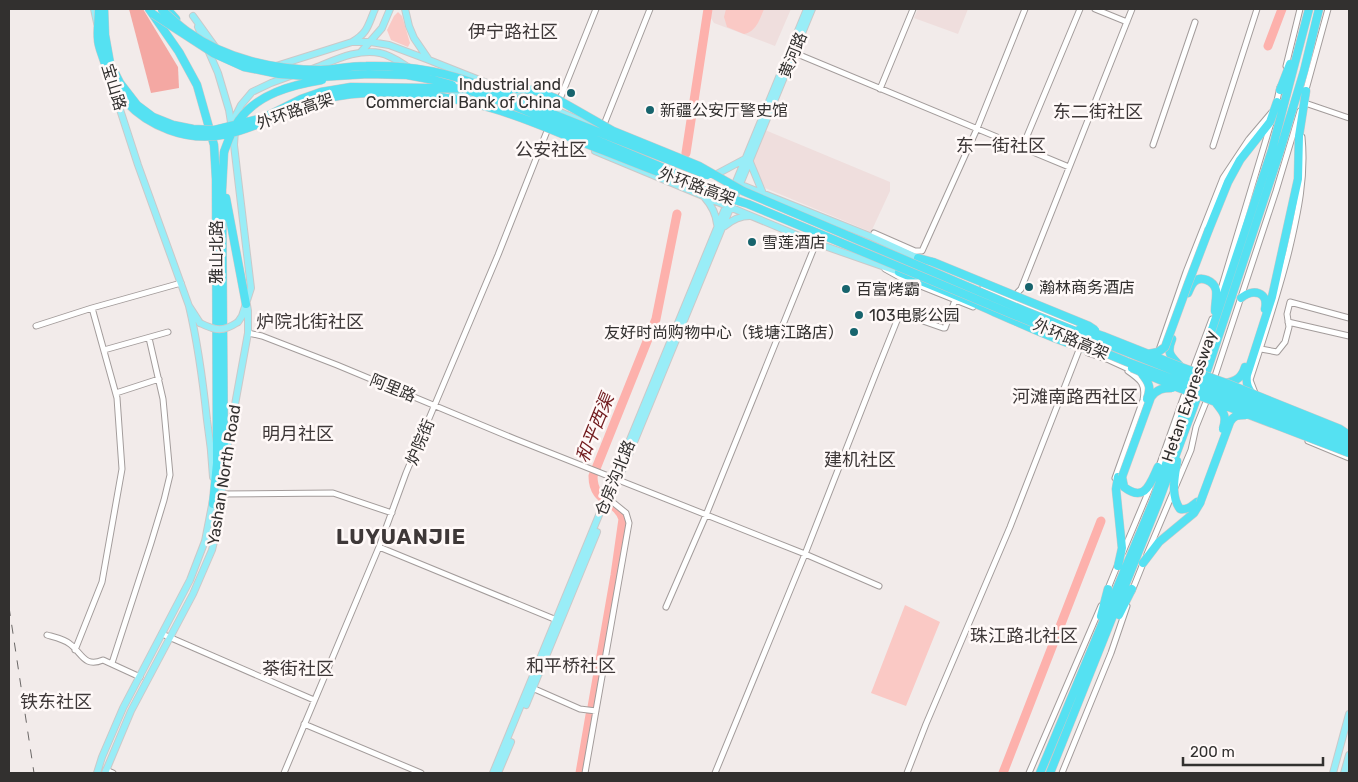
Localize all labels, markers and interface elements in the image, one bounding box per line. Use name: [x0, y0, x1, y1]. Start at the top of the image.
district label: 伊宁路社区: [468, 21, 558, 43]
street label: 黄河路: [775, 29, 811, 81]
street label: 宝山路: [98, 61, 130, 113]
place label: Industrial and Commercial Bank of China: [366, 75, 561, 112]
marker: Industrial and Commercial Bank of China: [565, 87, 577, 99]
street label: 外环路高架: [254, 89, 336, 133]
place label: 新疆公安厅警史馆: [660, 101, 788, 120]
district label: 东二街社区: [1053, 101, 1143, 123]
marker: 新疆公安厅警史馆: [644, 104, 656, 116]
district label: 东一街社区: [956, 135, 1046, 157]
district label: 公安社区: [515, 139, 587, 161]
street label: 外环路高架: [656, 163, 738, 209]
street label: 雅山北路: [207, 220, 226, 284]
place label: 雪莲酒店: [762, 233, 826, 252]
marker: 雪莲酒店: [746, 236, 758, 248]
place label: 瀚林商务酒店: [1039, 278, 1135, 297]
place label: 百富烤霸: [856, 280, 920, 299]
marker: 瀚林商务酒店: [1023, 281, 1035, 293]
marker: 百富烤霸: [840, 283, 852, 295]
place label: 103电影公园: [869, 306, 960, 325]
marker: 103电影公园: [853, 309, 865, 321]
district label: 炉院北街社区: [256, 311, 364, 333]
street label: 外环路高架: [1030, 315, 1112, 363]
place label: 友好时尚购物中心（钱塘江路店）: [604, 323, 844, 342]
marker: 友好时尚购物中心（钱塘江路店）: [848, 326, 860, 338]
street label: Hetan Expressway: [1158, 328, 1220, 464]
street label: 阿里路: [367, 370, 419, 406]
district label: 河滩南路西社区: [1012, 386, 1138, 408]
water label: 和平西渠: [571, 388, 620, 465]
street label: Yashan North Road: [203, 403, 245, 547]
street label: 炉院街: [402, 416, 438, 468]
district label: 明月社区: [262, 423, 334, 445]
street label: 仓房沟北路: [591, 437, 639, 519]
district label: 建机社区: [824, 449, 896, 471]
district label: LUYUANJIE: [336, 524, 466, 549]
district label: 珠江路北社区: [970, 625, 1078, 647]
district label: 和平桥社区: [526, 655, 616, 677]
district label: 茶街社区: [262, 658, 334, 680]
district label: 铁东社区: [20, 691, 92, 713]
scale bar: [1183, 734, 1323, 766]
text: 200 m: [1190, 743, 1235, 761]

